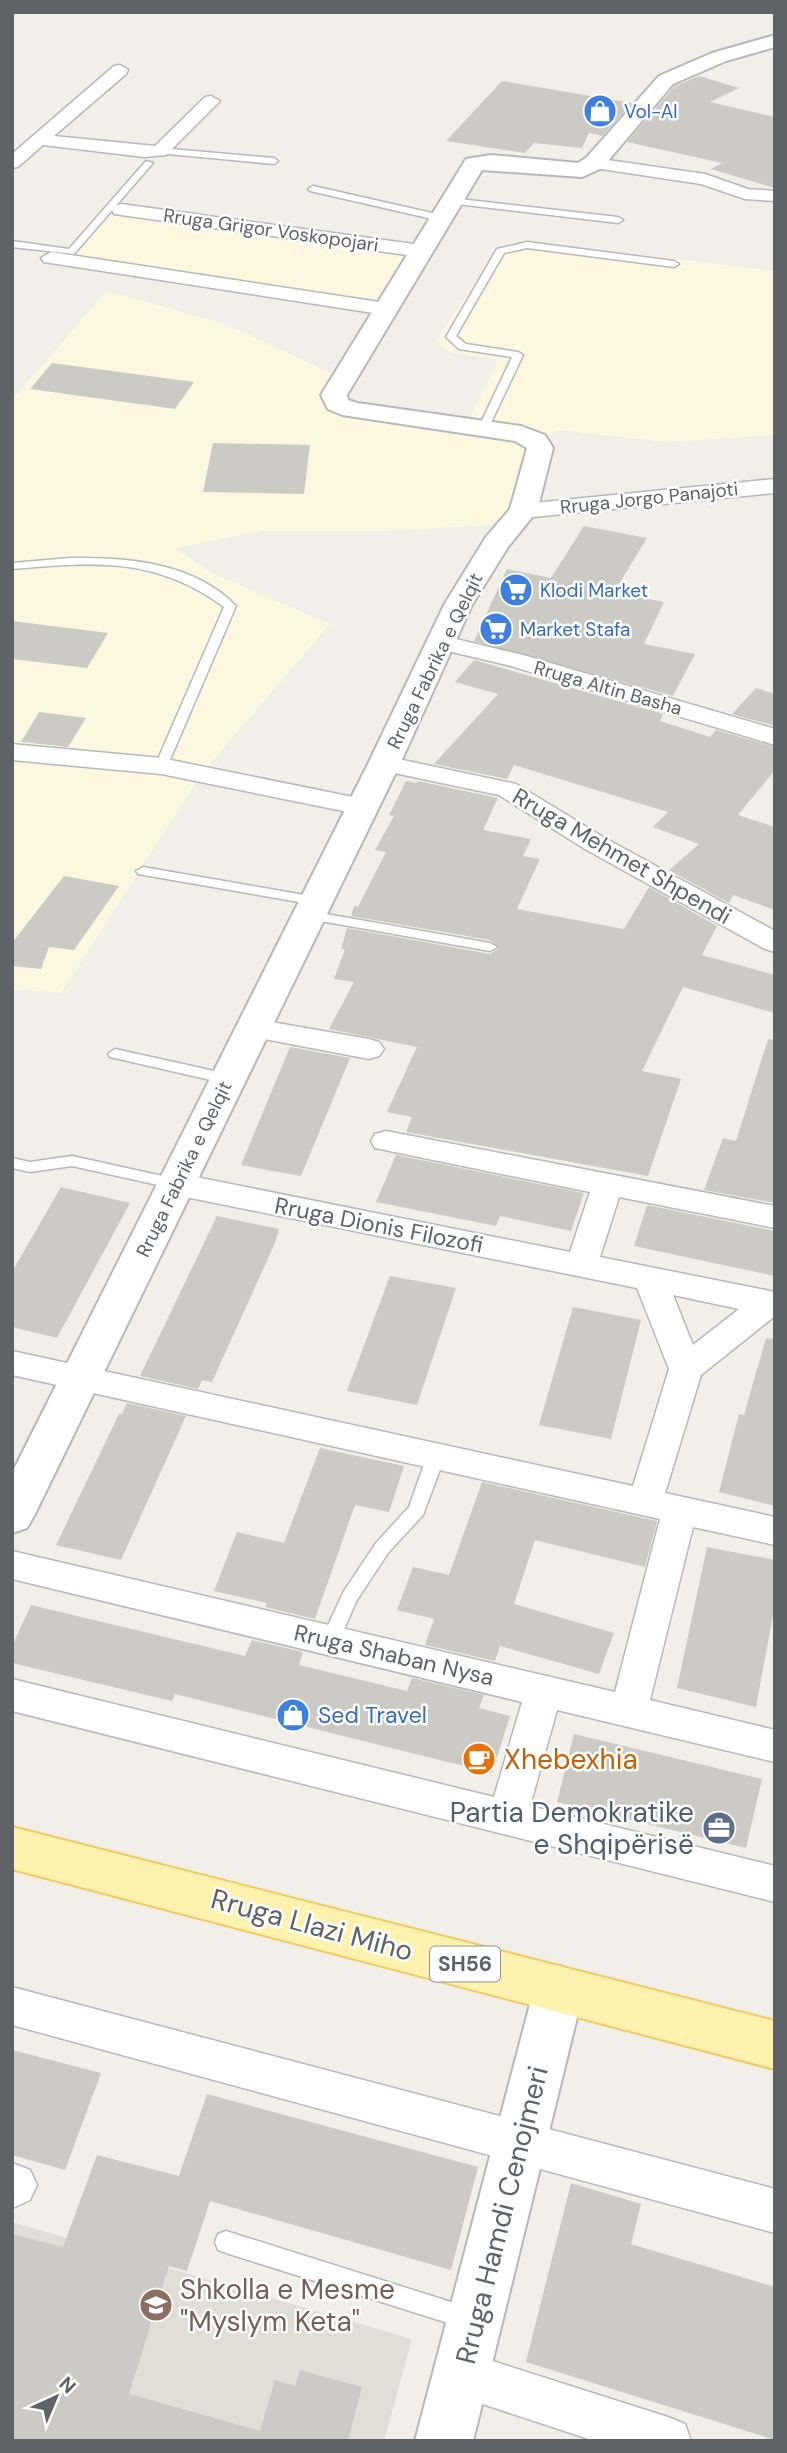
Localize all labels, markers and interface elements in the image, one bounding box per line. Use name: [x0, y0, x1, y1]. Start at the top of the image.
shop icon: Vol-Al: [581, 92, 619, 130]
place label: Vol-Al: [624, 99, 678, 124]
street label: Rruga Grigor Voskopojari: [162, 203, 380, 257]
street label: Rruga Jorgo Panajoti: [559, 476, 739, 520]
street label: Rruga Fabrika e Qelqit: [381, 569, 489, 753]
supermarket icon: Klodi Market: [497, 571, 535, 609]
place label: Klodi Market: [540, 578, 648, 603]
supermarket icon: Market Stafa: [477, 610, 515, 648]
place label: Market Stafa: [520, 617, 630, 642]
street label: Rruga Altin Basha: [531, 655, 685, 721]
street label: Rruga Mehmet Shpendi: [507, 781, 737, 931]
street label: Rruga Fabrika e Qelqit: [130, 1077, 238, 1261]
street label: Rruga Dionis Filozofi: [272, 1190, 486, 1260]
street label: Rruga Shaban Nysa: [291, 1617, 497, 1693]
shop icon: Sed Travel: [274, 1696, 312, 1734]
place label: Sed Travel: [318, 1700, 427, 1730]
cafe icon: Xhebexhia: [460, 1740, 498, 1778]
place label: Xhebexhia: [504, 1741, 638, 1778]
place label: Partia Demokratike e Shqipërisë: [450, 1794, 694, 1863]
office icon: Partia Demokratike e Shqipërisë: [700, 1809, 738, 1847]
street label: Rruga Llazi Miho: [207, 1880, 417, 1970]
road number: SH56: [430, 1946, 500, 1982]
street label: Rruga Hamdi Cenojmeri: [447, 2062, 557, 2368]
place label: Shkolla e Mesme "Myslym Keta": [180, 2271, 395, 2340]
school or university icon: Shkolla e Mesme "Myslym Keta": [137, 2286, 175, 2324]
north arrow: [21, 2362, 91, 2432]
text: N: [54, 2371, 81, 2399]

